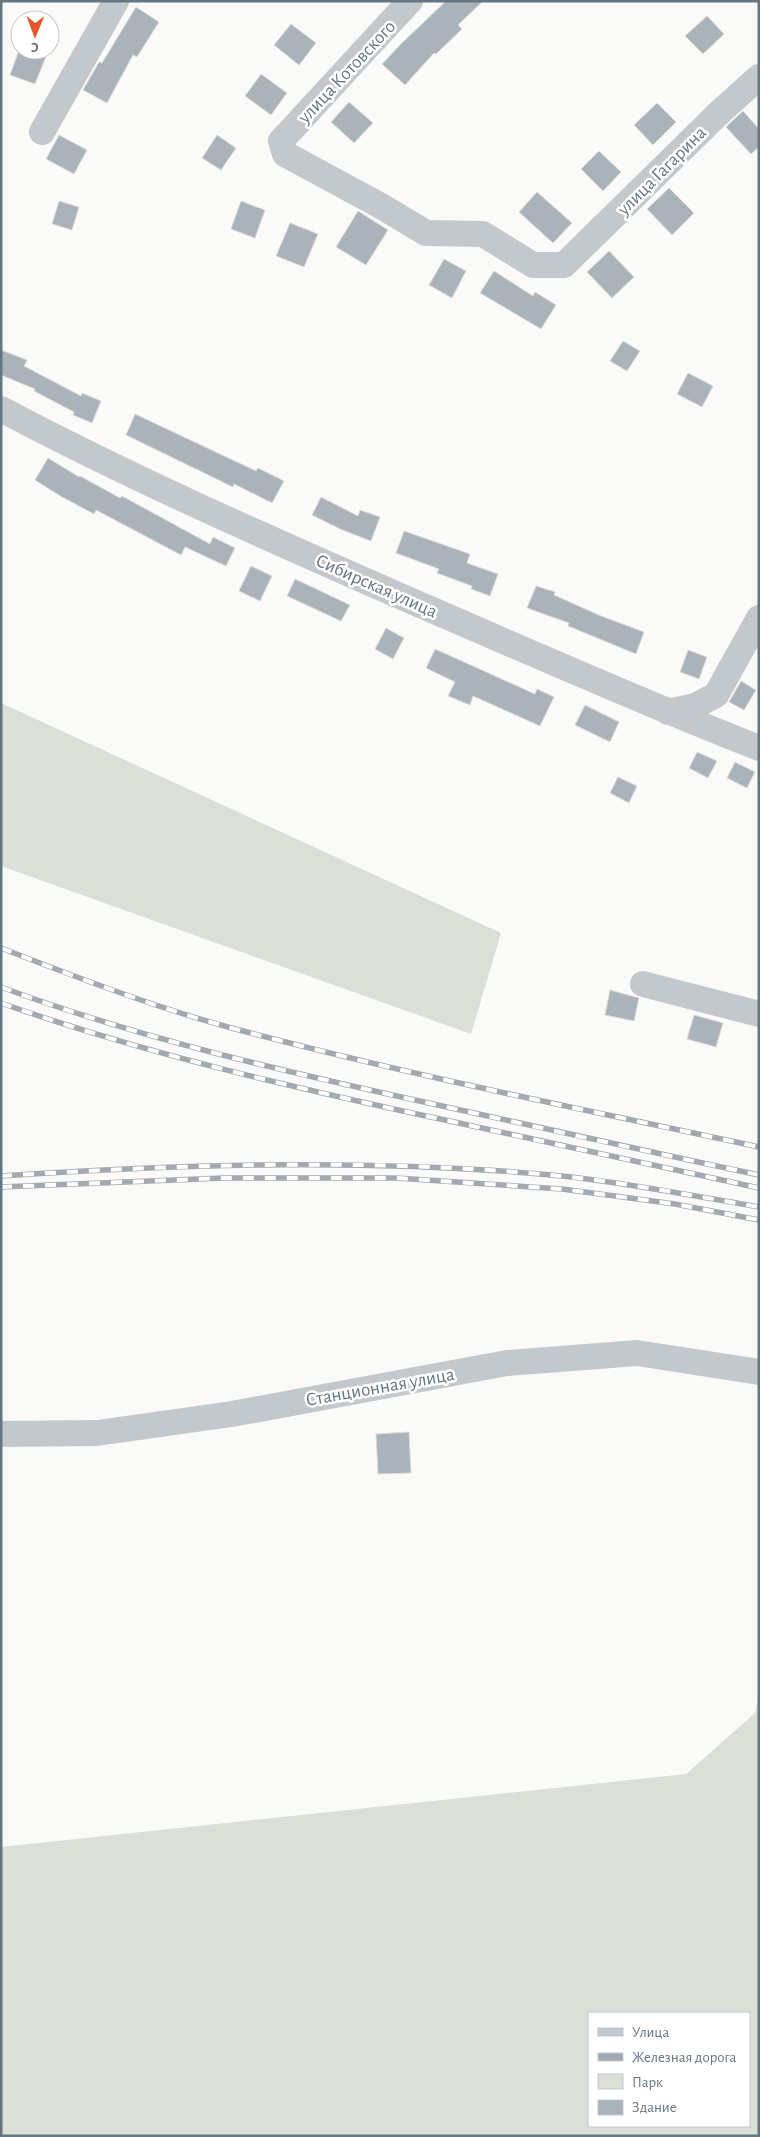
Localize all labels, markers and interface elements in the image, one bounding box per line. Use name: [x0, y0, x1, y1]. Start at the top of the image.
north arrow: [10, 10, 60, 60]
street label: улица Котовского: [294, 17, 399, 128]
text: С: [31, 40, 39, 54]
street label: улица Гагарина: [613, 123, 710, 220]
street label: Сибирская улица: [313, 551, 440, 622]
street label: Станционная улица: [304, 1365, 456, 1410]
legend: [588, 2012, 750, 2127]
text: Улица: [632, 2025, 669, 2040]
text: Железная дорога: [632, 2050, 737, 2065]
text: Парк: [632, 2075, 663, 2090]
text: Здание: [632, 2100, 677, 2115]

